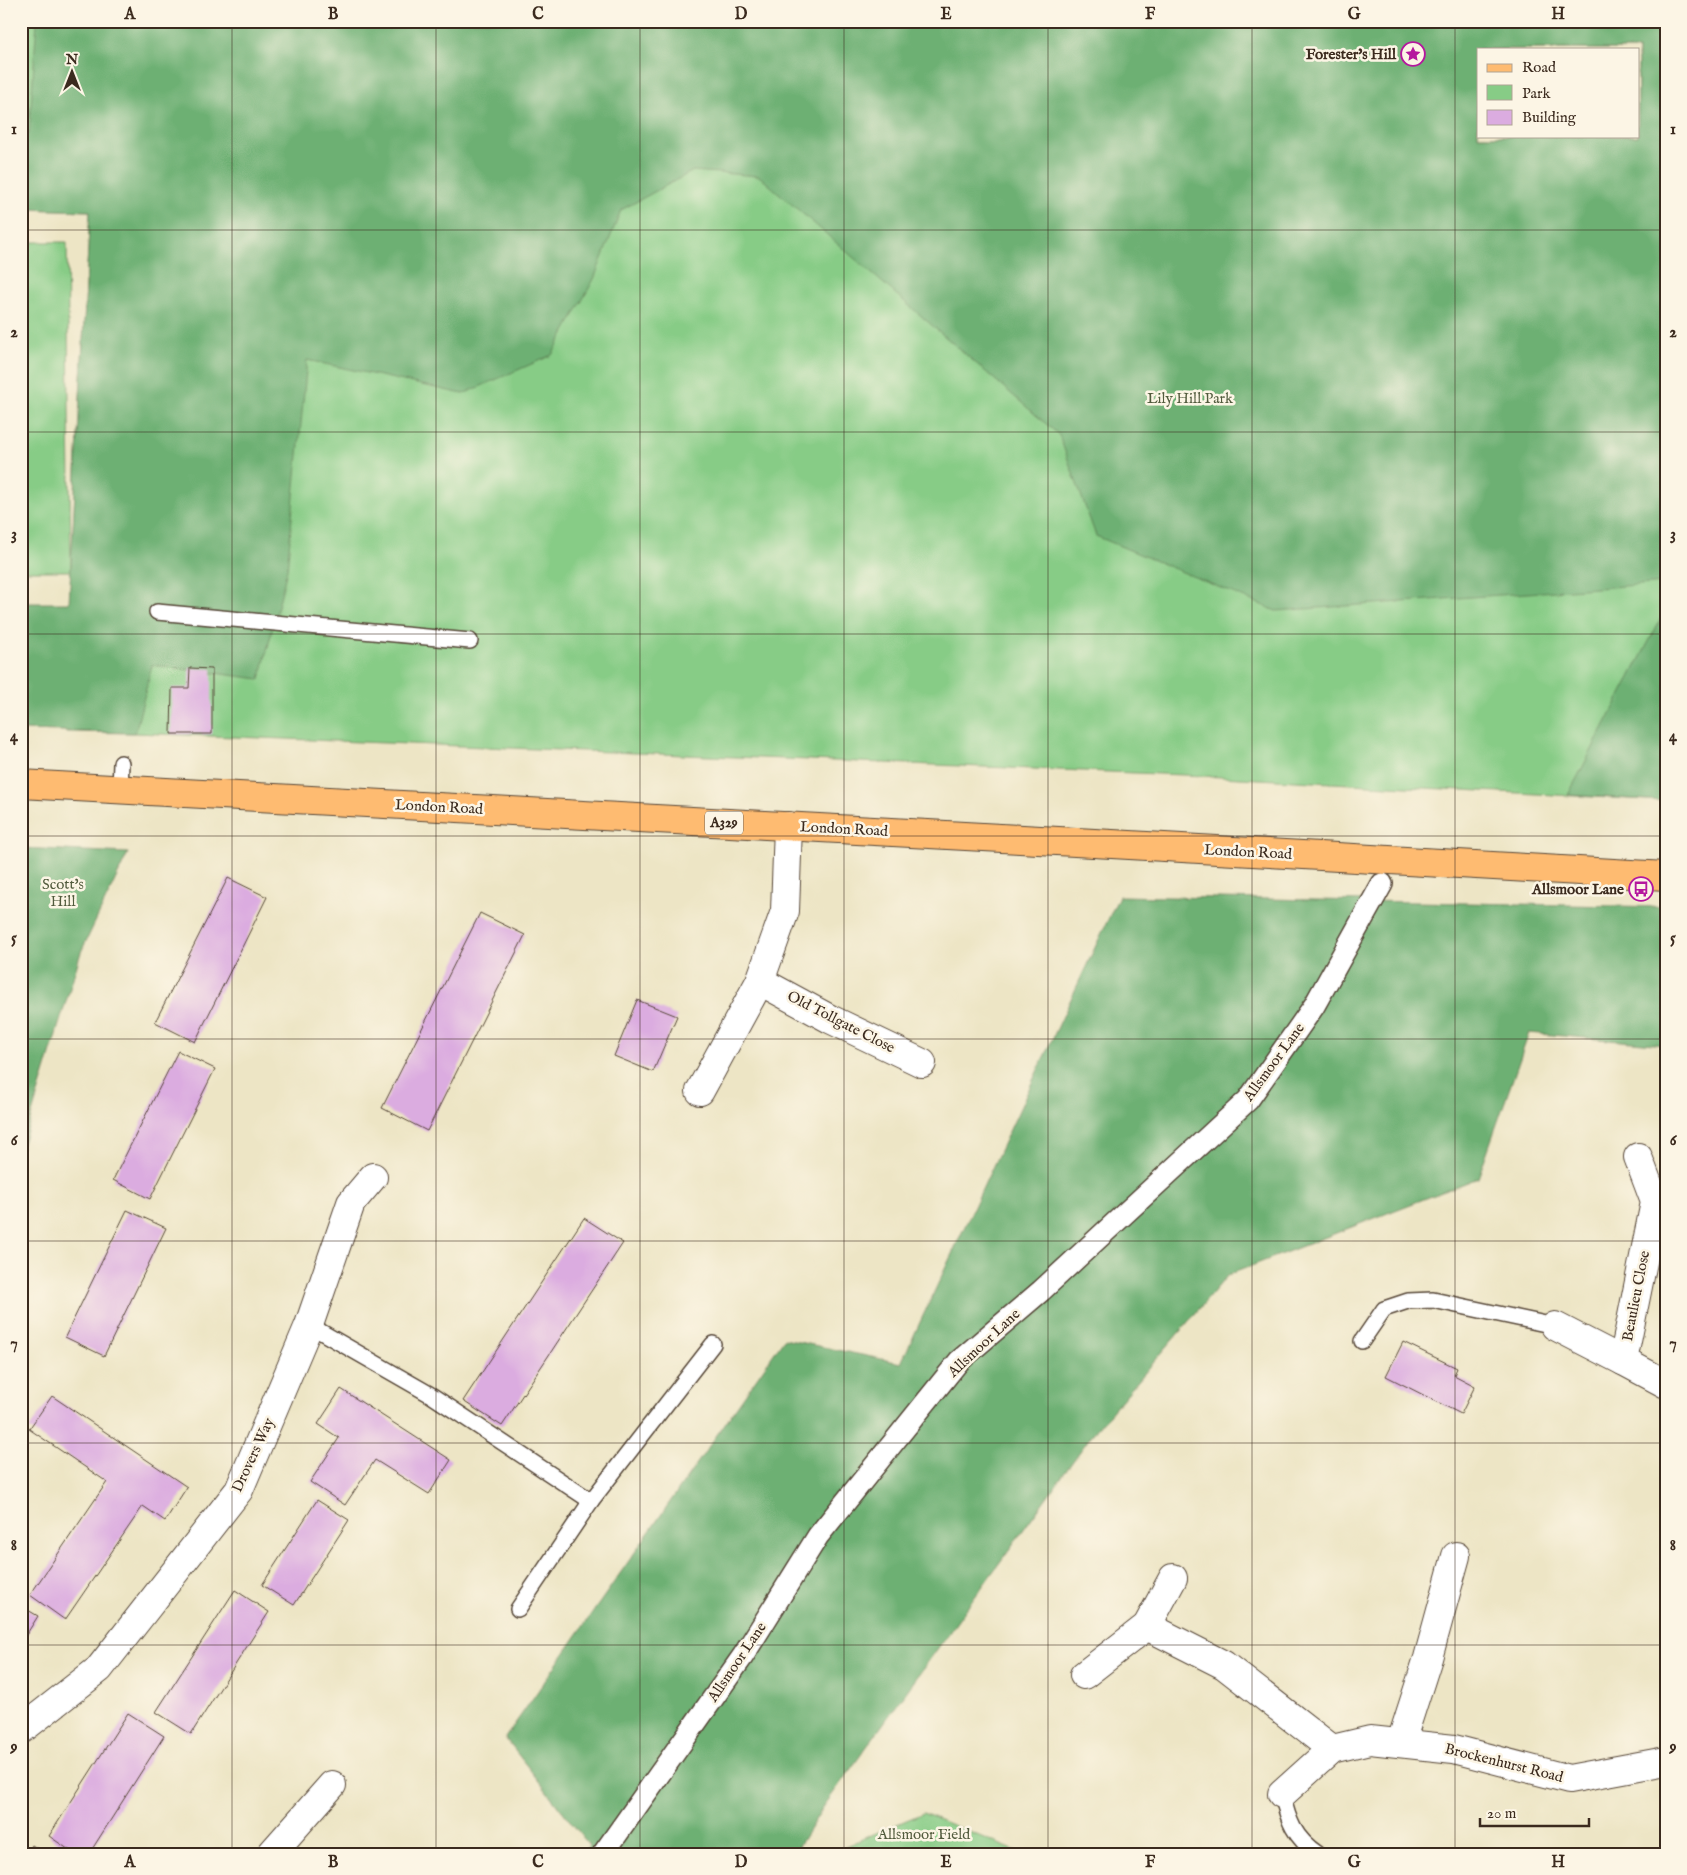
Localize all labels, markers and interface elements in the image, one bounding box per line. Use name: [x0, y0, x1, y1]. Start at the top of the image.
text: A: [124, 5, 137, 25]
text: B: [328, 5, 339, 25]
text: C: [532, 5, 544, 25]
text: D: [735, 5, 748, 25]
text: E: [940, 5, 952, 25]
text: F: [1145, 5, 1156, 25]
text: G: [1348, 5, 1361, 25]
text: H: [1551, 5, 1565, 25]
place icon: Forester's Hill: [1400, 41, 1426, 67]
place label: Forester's Hill: [1306, 45, 1397, 64]
north arrow: [48, 48, 98, 98]
legend: [1477, 48, 1640, 138]
text: N: [65, 51, 78, 69]
text: Road: [1522, 58, 1557, 77]
text: Park: [1522, 84, 1552, 103]
text: Building: [1522, 108, 1577, 127]
text: 1: [11, 120, 17, 140]
text: 1: [1670, 120, 1676, 140]
text: 2: [10, 323, 18, 343]
text: 2: [1669, 323, 1677, 343]
park label: Lily Hill Park: [1147, 389, 1234, 408]
text: 3: [11, 525, 17, 545]
text: 3: [1670, 525, 1676, 545]
text: 4: [10, 727, 19, 747]
text: 4: [1669, 727, 1678, 747]
street label: London Road: [395, 795, 484, 819]
road number: A329: [705, 811, 743, 834]
street label: London Road: [800, 817, 889, 841]
street label: London Road: [1204, 840, 1293, 864]
park label: Scott's Hill: [42, 875, 84, 911]
bus stop icon: Allsmoor Lane: [1628, 876, 1654, 902]
place label: Allsmoor Lane: [1531, 880, 1624, 899]
text: 5: [11, 929, 17, 949]
text: 5: [1670, 929, 1676, 949]
street label: Old Tollgate Close: [784, 987, 898, 1057]
street label: Allsmoor Lane: [1239, 1019, 1309, 1106]
text: 6: [11, 1131, 19, 1151]
text: 6: [1670, 1131, 1678, 1151]
street label: Beaulieu Close: [1618, 1249, 1654, 1343]
street label: Allsmoor Lane: [943, 1305, 1024, 1382]
text: 7: [10, 1334, 18, 1354]
text: 7: [1669, 1334, 1677, 1354]
street label: Drovers Way: [227, 1414, 279, 1495]
text: 8: [11, 1536, 17, 1556]
text: 8: [1670, 1536, 1676, 1556]
street label: Allsmoor Lane: [703, 1618, 771, 1706]
text: 9: [10, 1738, 18, 1758]
text: 9: [1669, 1738, 1677, 1758]
street label: Brockenhurst Road: [1443, 1739, 1566, 1787]
scale bar: [1480, 1795, 1588, 1827]
text: 20 m: [1487, 1804, 1517, 1823]
park label: Allsmoor Field: [877, 1825, 971, 1844]
text: A: [124, 1853, 137, 1873]
text: B: [328, 1853, 339, 1873]
text: C: [532, 1853, 544, 1873]
text: D: [735, 1853, 748, 1873]
text: E: [940, 1853, 952, 1873]
text: F: [1145, 1853, 1156, 1873]
text: G: [1348, 1853, 1361, 1873]
text: H: [1551, 1853, 1565, 1873]

